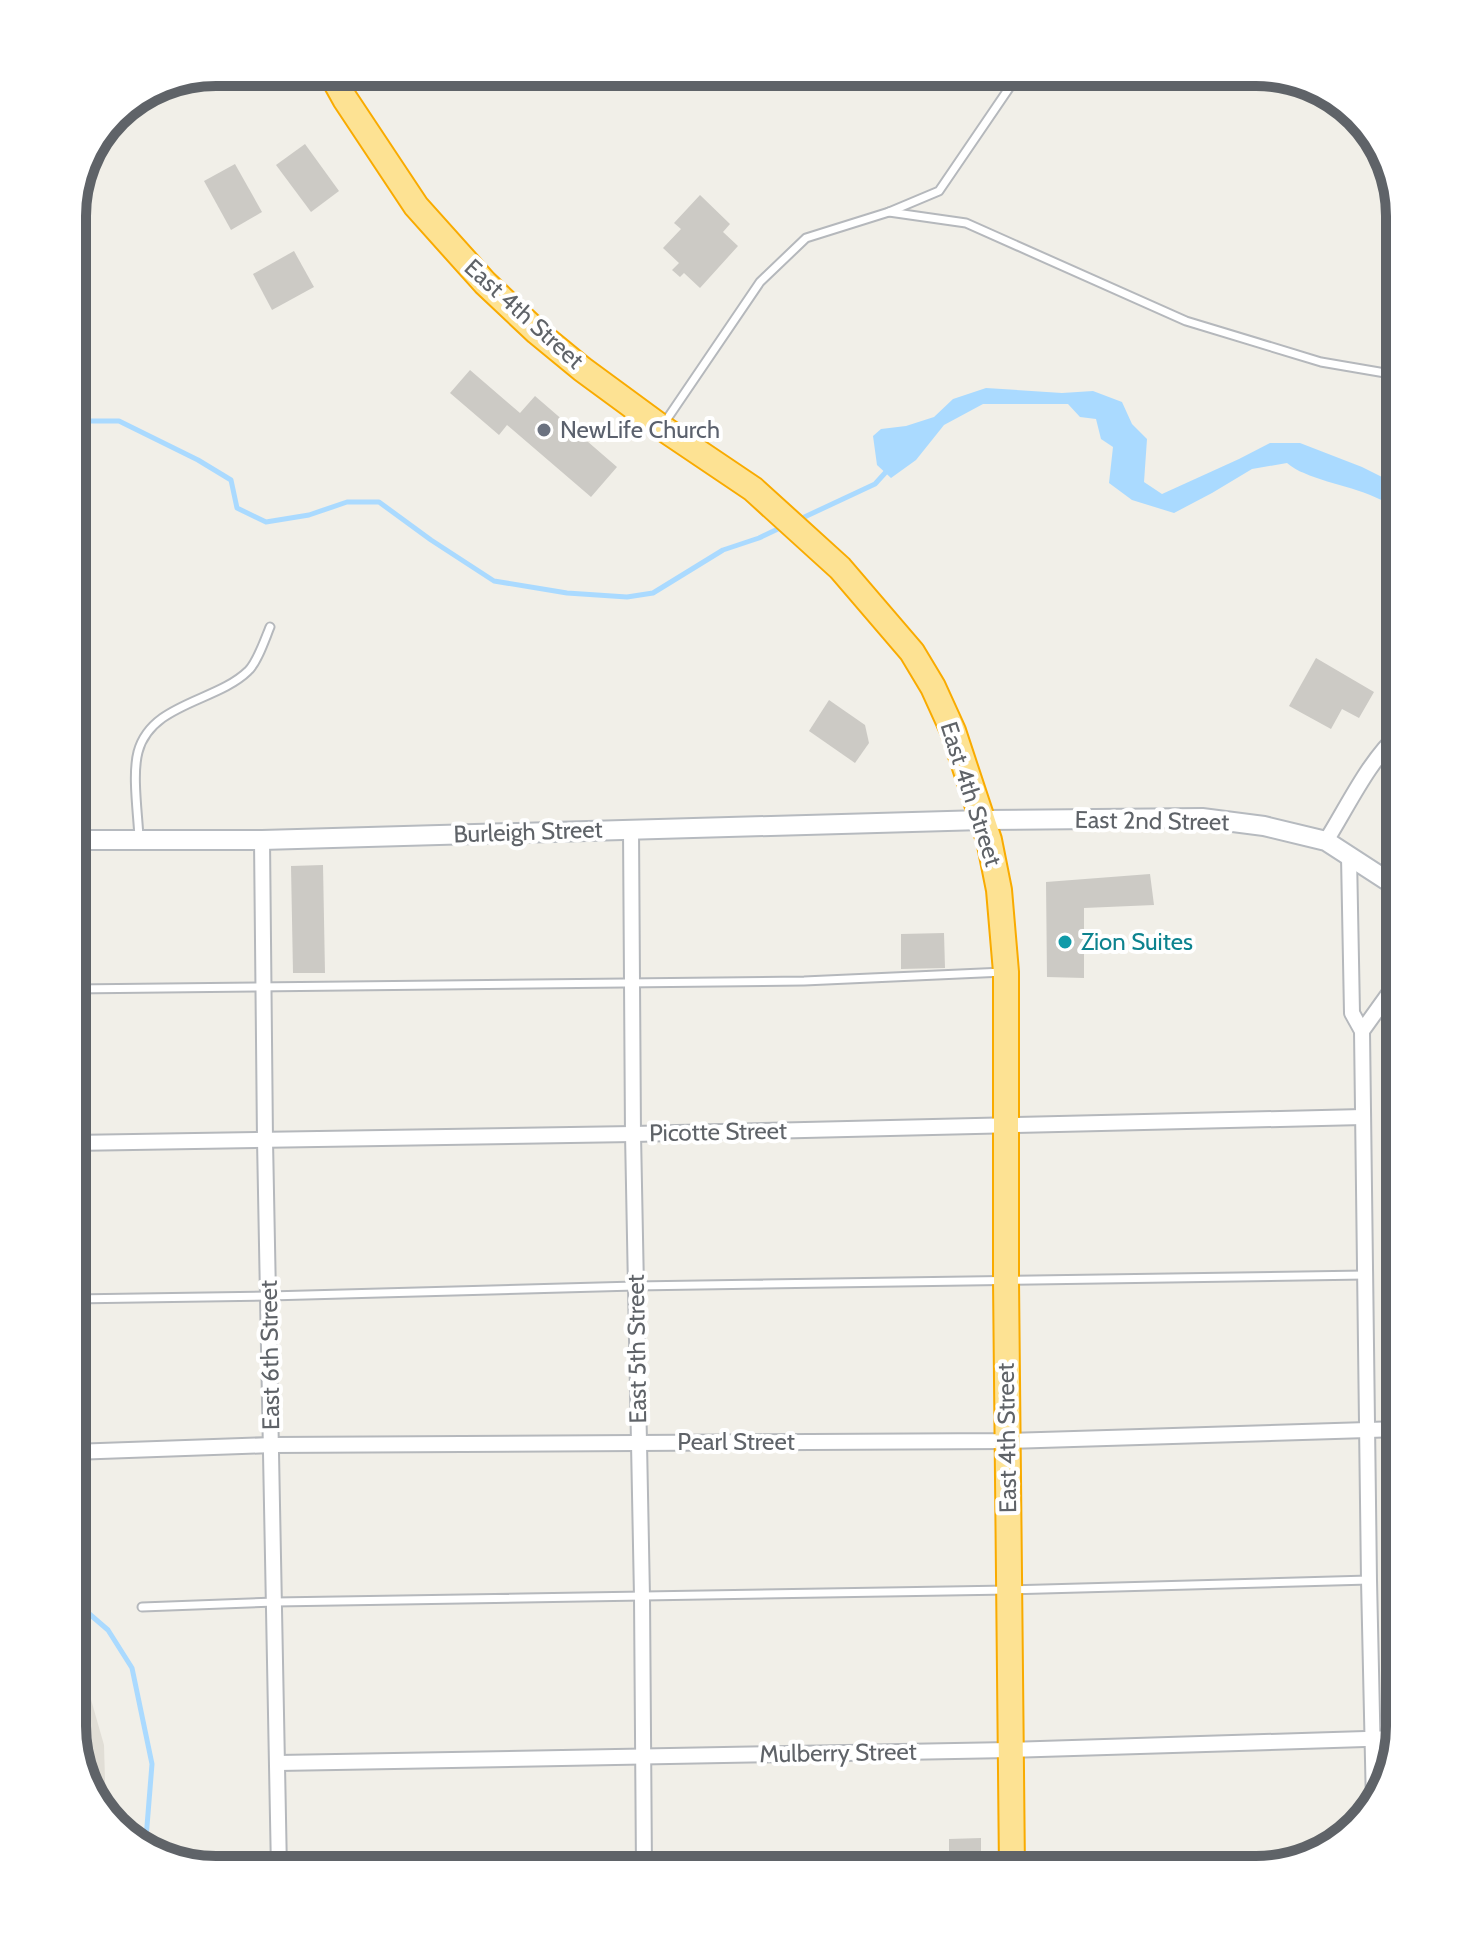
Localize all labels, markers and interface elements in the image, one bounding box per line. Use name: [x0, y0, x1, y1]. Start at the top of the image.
street label: East 4th Street: [459, 253, 590, 375]
place label: NewLife Church: [560, 415, 720, 444]
marker: NewLife Church: [535, 421, 553, 439]
street label: East 4th Street: [934, 718, 1008, 870]
street label: East 2nd Street: [1074, 805, 1230, 836]
street label: Burleigh Street: [453, 814, 603, 849]
place label: Zion Suites: [1081, 927, 1193, 956]
marker: Zion Suites: [1056, 933, 1074, 951]
street label: Picotte Street: [649, 1116, 787, 1147]
street label: East 5th Street: [621, 1274, 652, 1424]
street label: East 6th Street: [254, 1280, 285, 1430]
street label: East 4th Street: [991, 1363, 1022, 1513]
street label: Pearl Street: [677, 1427, 795, 1456]
street label: Mulberry Street: [759, 1737, 917, 1768]

